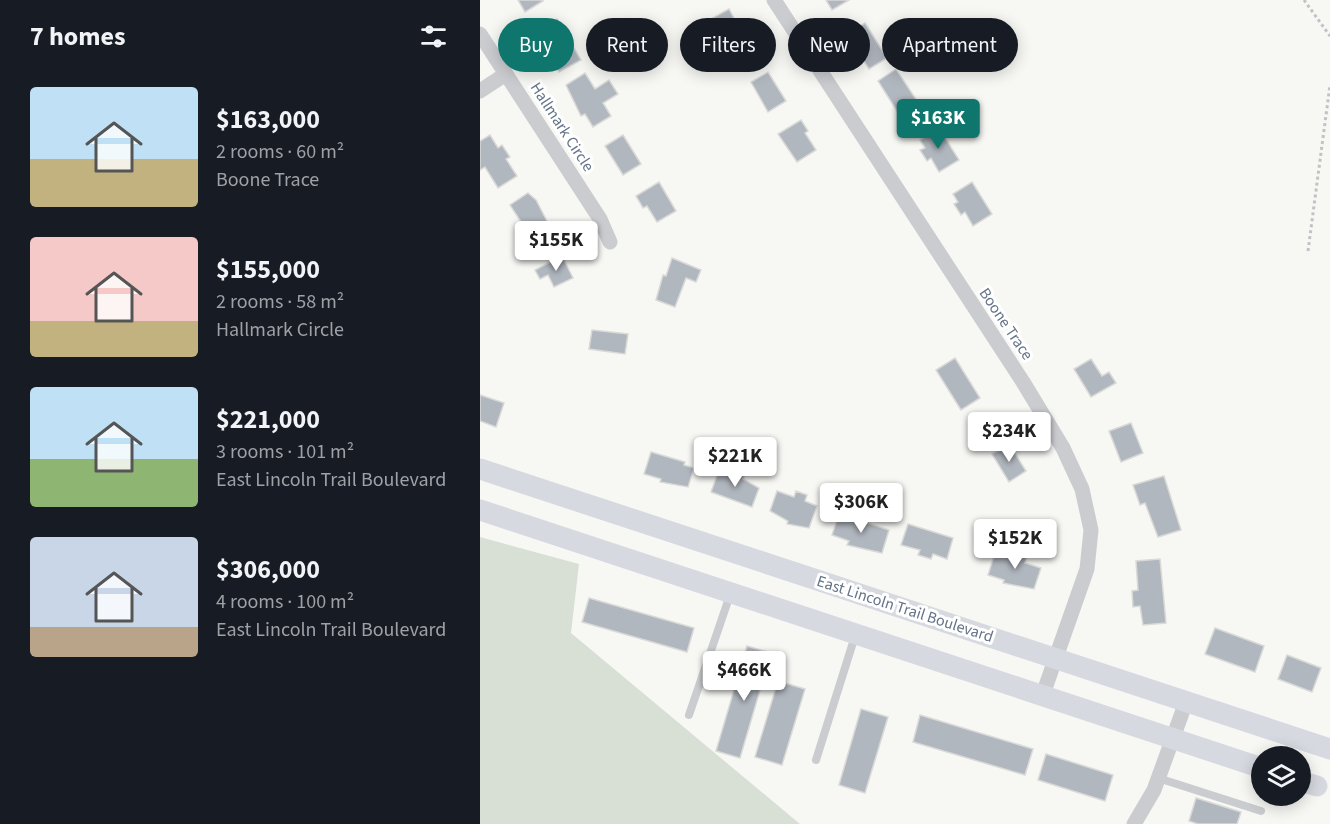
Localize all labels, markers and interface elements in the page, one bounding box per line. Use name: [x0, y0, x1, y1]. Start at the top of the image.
text: 7 homes: [30, 18, 125, 55]
chip: Buy: [498, 18, 574, 72]
chip: Rent: [586, 18, 668, 72]
chip: Filters: [680, 18, 776, 72]
chip: New: [788, 18, 870, 72]
chip: Apartment: [882, 18, 1018, 72]
icon: filters: [417, 20, 450, 53]
street label: Hallmark Circle: [525, 78, 599, 176]
pin: $163K: [896, 99, 980, 150]
text: $163,000: [216, 101, 320, 138]
text: $163K: [911, 104, 965, 132]
icon: home: [78, 111, 150, 183]
text: 2 rooms · 60 m²: [216, 138, 344, 166]
text: Boone Trace: [216, 166, 319, 194]
pin: $155K: [514, 221, 598, 272]
text: $155K: [529, 226, 583, 254]
text: $155,000: [216, 251, 320, 288]
icon: home: [78, 261, 150, 333]
street label: Boone Trace: [974, 284, 1038, 364]
text: 2 rooms · 58 m²: [216, 288, 344, 316]
text: Hallmark Circle: [216, 316, 344, 344]
text: $221,000: [216, 401, 320, 438]
icon: home: [78, 411, 150, 483]
pin: $234K: [967, 412, 1051, 463]
text: $234K: [982, 417, 1036, 445]
pin: $221K: [693, 437, 777, 488]
text: 3 rooms · 101 m²: [216, 438, 354, 466]
text: $221K: [708, 442, 762, 470]
text: East Lincoln Trail Boulevard: [216, 466, 446, 494]
pin: $306K: [819, 483, 903, 534]
text: $306K: [834, 488, 888, 516]
pin: $152K: [973, 519, 1057, 570]
text: $152K: [988, 524, 1042, 552]
text: $306,000: [216, 551, 320, 588]
icon: home: [78, 561, 150, 633]
street label: East Lincoln Trail Boulevard: [814, 570, 996, 648]
text: 4 rooms · 100 m²: [216, 588, 354, 616]
text: East Lincoln Trail Boulevard: [216, 616, 446, 644]
pin: $466K: [702, 651, 786, 702]
text: $466K: [717, 656, 771, 684]
map controls: [1251, 746, 1311, 806]
button: layers: [1251, 746, 1311, 806]

